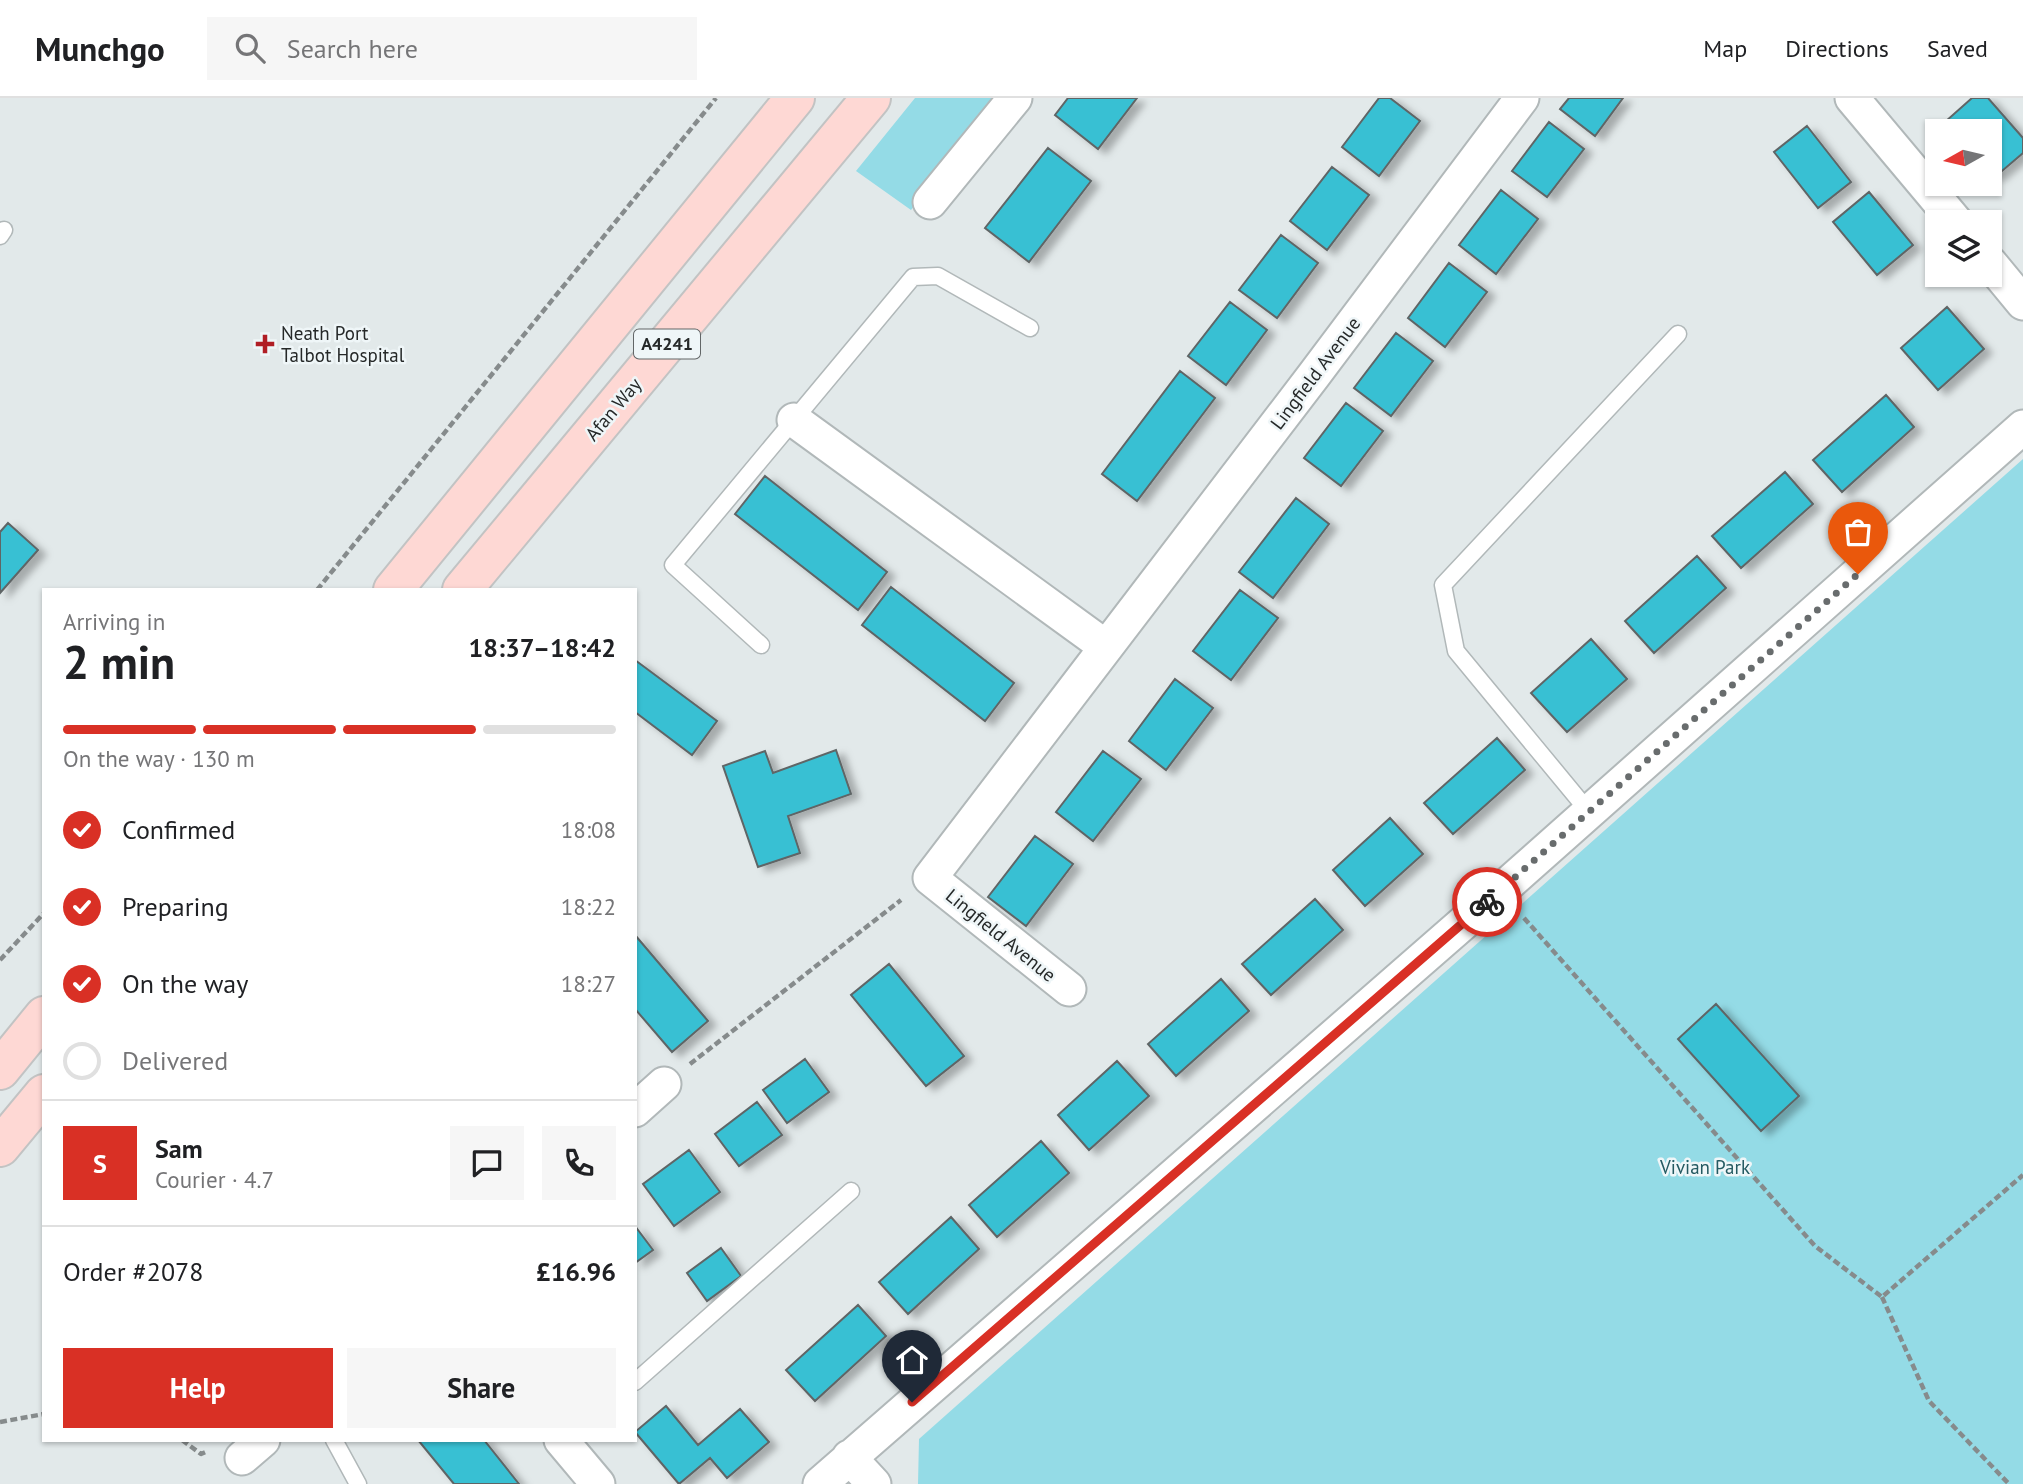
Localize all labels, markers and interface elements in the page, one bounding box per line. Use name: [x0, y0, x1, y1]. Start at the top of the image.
search box: [207, 17, 697, 80]
text: Munchgo: [35, 27, 165, 70]
icon: search: [231, 29, 269, 67]
text: Search here: [287, 32, 418, 65]
text: Map: [1703, 33, 1747, 64]
text: Directions: [1785, 33, 1889, 64]
text: Saved: [1927, 33, 1988, 64]
north arrow: [1925, 119, 2002, 196]
map controls: [1925, 119, 2002, 287]
button: layers: [1925, 210, 2002, 287]
street label: Lingfield Avenue: [1265, 312, 1365, 434]
place label: Neath Port Talbot Hospital: [281, 321, 405, 367]
road number: A4241: [634, 330, 700, 358]
marker: Neath Port Talbot Hospital: [255, 334, 275, 354]
street label: Afan Way: [580, 372, 646, 445]
pin: [1828, 502, 1888, 574]
icon: bag: [1839, 513, 1877, 551]
text: Arriving in: [63, 607, 165, 636]
text: 18:37–18:42: [469, 631, 616, 664]
text: 2 min: [63, 632, 175, 692]
text: On the way · 130 m: [63, 744, 255, 773]
icon: check: [63, 811, 101, 849]
text: Confirmed: [122, 813, 235, 846]
text: 18:08: [561, 815, 616, 844]
courier: [1452, 867, 1522, 937]
street label: Lingfield Avenue: [941, 883, 1061, 987]
icon: bike: [1468, 883, 1506, 921]
icon: check: [63, 888, 101, 926]
text: Preparing: [122, 890, 229, 923]
text: 18:22: [561, 892, 616, 921]
icon: check: [63, 965, 101, 1003]
text: On the way: [122, 967, 248, 1000]
text: 18:27: [561, 969, 616, 998]
text: Delivered: [122, 1044, 228, 1077]
button: chat: [450, 1126, 524, 1200]
button: phone: [542, 1126, 616, 1200]
text: Sam: [155, 1132, 203, 1165]
text: S: [93, 1147, 107, 1180]
park label: Vivian Park: [1659, 1155, 1750, 1179]
text: Courier · 4.7: [155, 1165, 274, 1194]
text: Order #2078: [63, 1255, 203, 1288]
text: £16.96: [536, 1255, 616, 1288]
pin: [882, 1330, 942, 1402]
icon: home: [893, 1341, 931, 1379]
button: Help: [63, 1348, 333, 1428]
button: Share: [347, 1348, 616, 1428]

